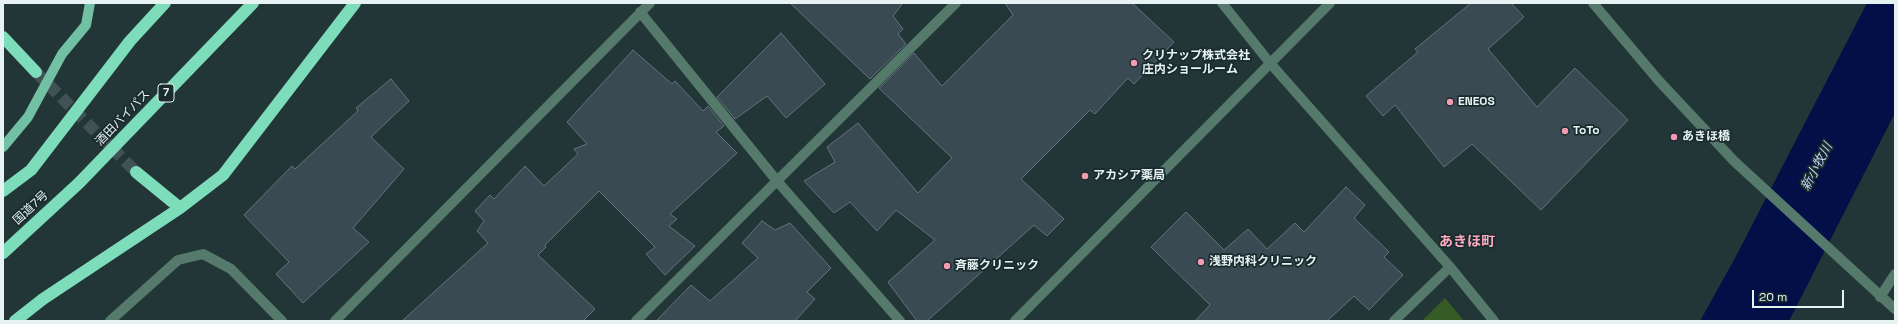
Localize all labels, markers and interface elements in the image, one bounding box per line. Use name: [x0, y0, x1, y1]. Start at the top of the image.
place label: クリナップ株式会社 庄内ショールーム: [1142, 49, 1250, 77]
marker: クリナップ株式会社 庄内ショールーム: [1129, 58, 1139, 68]
road number: 7: [158, 84, 174, 102]
street label: 酒田バイパス: [93, 87, 153, 149]
place label: ENEOS: [1458, 95, 1495, 109]
marker: ENEOS: [1445, 97, 1455, 107]
place label: ToTo: [1573, 124, 1600, 138]
marker: ToTo: [1560, 126, 1570, 136]
place label: あきほ橋: [1682, 130, 1730, 144]
marker: あきほ橋: [1669, 132, 1679, 142]
water label: 新小牧川: [1798, 140, 1836, 194]
place label: アカシア薬局: [1093, 169, 1165, 183]
marker: アカシア薬局: [1080, 171, 1090, 181]
street label: 国道7号: [10, 188, 52, 228]
district label: あきほ町: [1439, 234, 1495, 250]
place label: 浅野内科クリニック: [1209, 255, 1317, 269]
marker: 浅野内科クリニック: [1196, 257, 1206, 267]
place label: 斉藤クリニック: [955, 259, 1039, 273]
marker: 斉藤クリニック: [942, 261, 952, 271]
scale bar: [1754, 282, 1846, 308]
text: 20 m: [1759, 289, 1787, 305]

